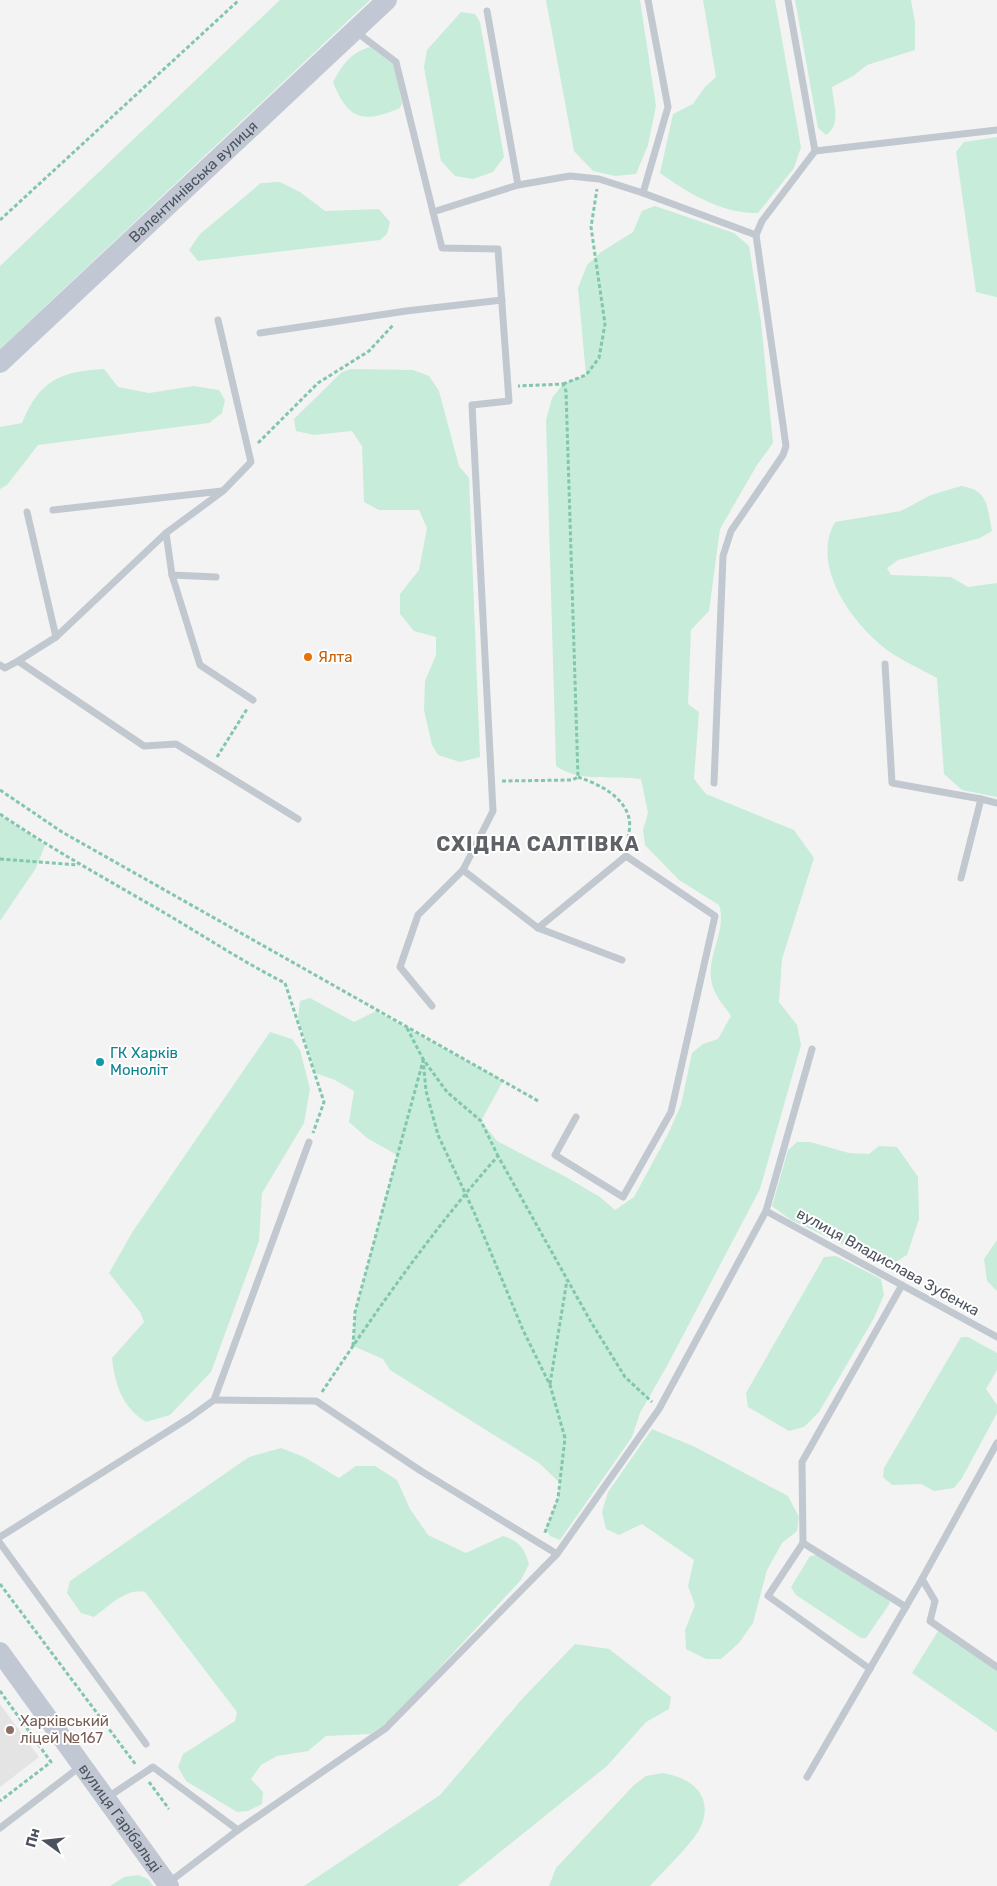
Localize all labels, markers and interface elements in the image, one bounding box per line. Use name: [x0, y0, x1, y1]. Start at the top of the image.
street label: Валентинівська вулиця: [125, 117, 261, 246]
place label: Ялта: [318, 648, 353, 666]
marker: Ялта: [302, 651, 314, 663]
district label: СХІДНА САЛТІВКА: [436, 832, 640, 856]
place label: ГК Харків Моноліт: [110, 1044, 178, 1079]
marker: ГК Харків Моноліт: [94, 1056, 106, 1068]
street label: вулиця Владислава Зубенка: [794, 1204, 982, 1320]
place label: Харківський ліцей №167: [20, 1712, 109, 1747]
marker: Харківський ліцей №167: [4, 1724, 16, 1736]
street label: вулиця Гарібальді: [75, 1760, 165, 1876]
north arrow: [20, 1816, 70, 1866]
text: Пн: [22, 1826, 44, 1849]

